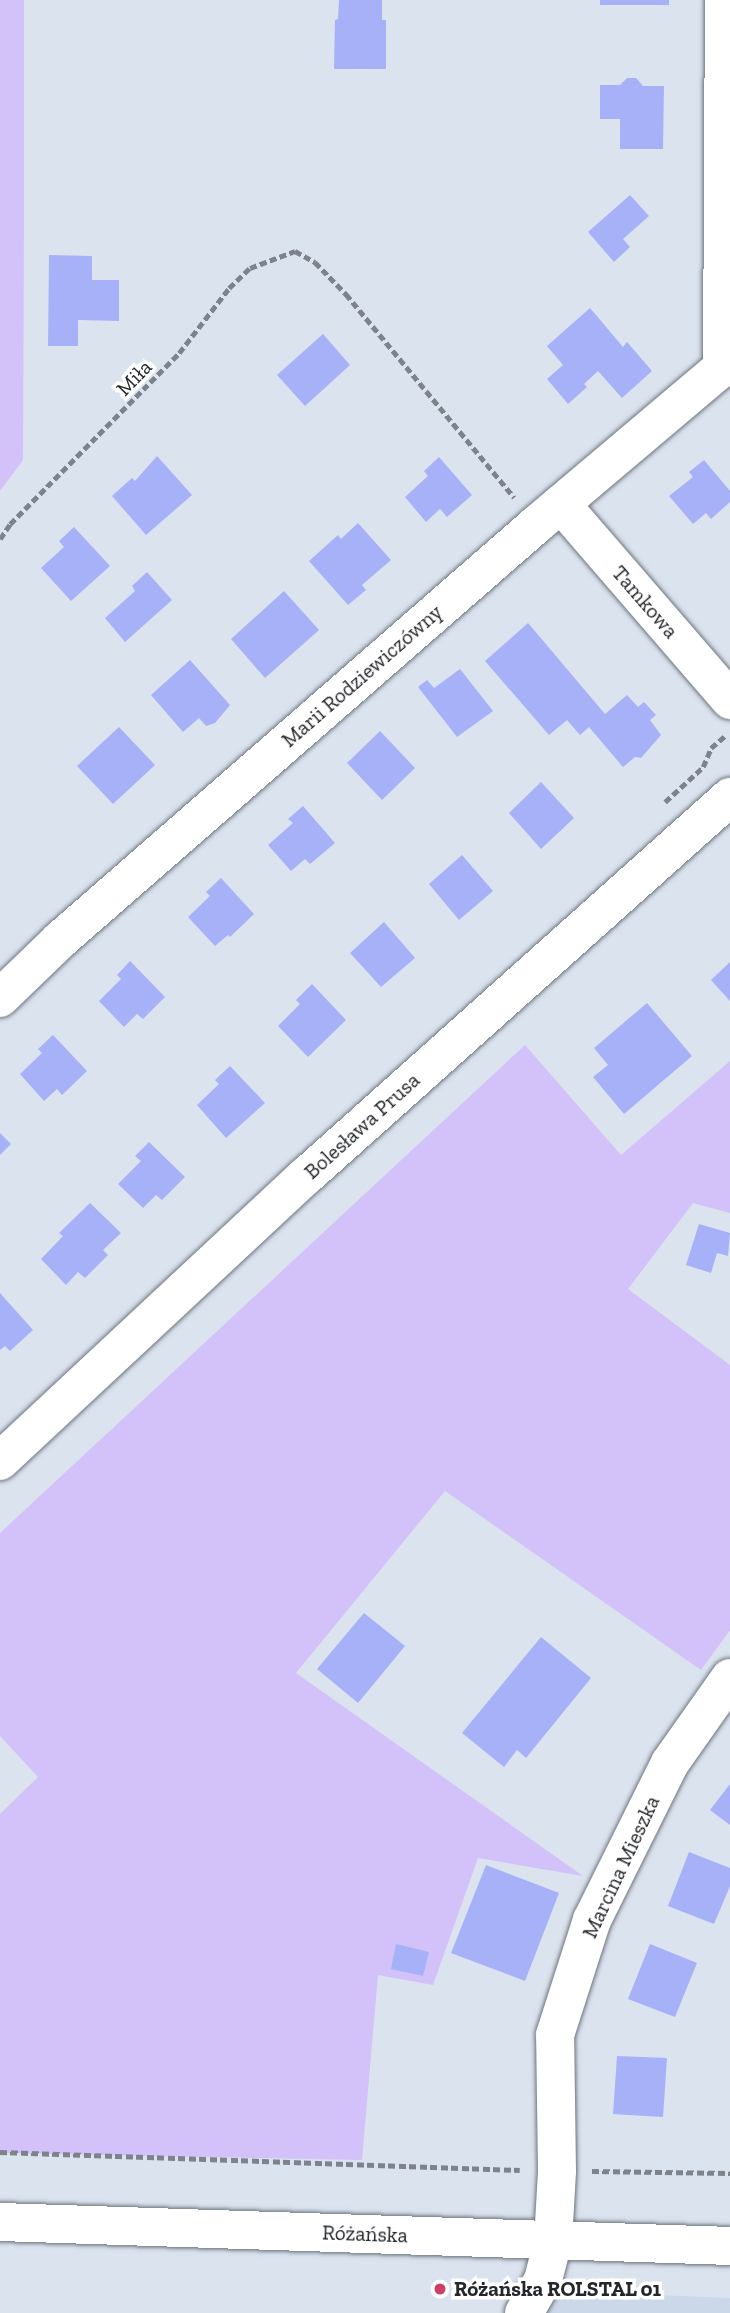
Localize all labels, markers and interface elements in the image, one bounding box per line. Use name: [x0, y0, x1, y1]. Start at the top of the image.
street label: Miła: [111, 355, 157, 401]
street label: Tamkowa: [607, 561, 683, 643]
street label: Marii Rodziewiczówny: [277, 599, 447, 753]
street label: Bolesława Prusa: [299, 1068, 425, 1184]
street label: Marcina Mieszka: [577, 1792, 665, 1942]
street label: Różańska: [322, 2220, 408, 2248]
place label: Różańska ROLSTAL 01: [454, 2276, 662, 2302]
marker: Różańska ROLSTAL 01: [432, 2281, 448, 2297]

